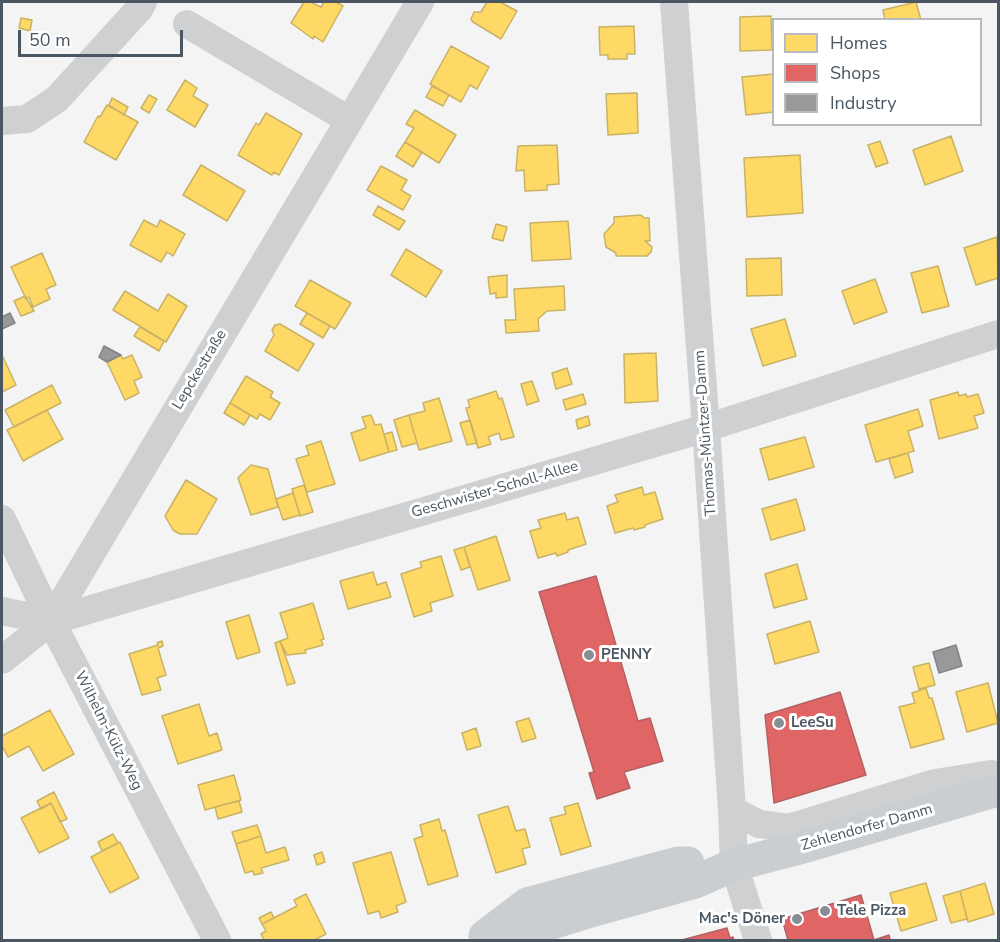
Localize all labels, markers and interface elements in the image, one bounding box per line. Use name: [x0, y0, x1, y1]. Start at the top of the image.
scale bar: [21, 18, 186, 56]
legend: [772, 18, 982, 126]
text: 50 m: [29, 28, 71, 52]
text: Homes: [830, 31, 887, 55]
text: Shops: [830, 61, 880, 85]
text: Industry: [830, 91, 897, 115]
street label: Lepckestraße: [169, 327, 231, 413]
street label: Thomas-Müntzer-Damm: [691, 349, 721, 517]
street label: Geschwister-Scholl-Allee: [410, 458, 580, 522]
place label: PENNY: [601, 646, 651, 664]
marker: PENNY: [582, 648, 596, 662]
street label: Wilhelm-Külz-Weg: [70, 669, 146, 793]
place label: LeeSu: [791, 714, 834, 732]
marker: LeeSu: [772, 716, 786, 730]
street label: Zehlendorfer Damm: [799, 801, 935, 855]
place label: Tele Pizza: [837, 902, 906, 920]
marker: Tele Pizza: [818, 904, 832, 918]
place label: Mac's Döner: [699, 910, 785, 928]
marker: Mac's Döner: [790, 912, 804, 926]

